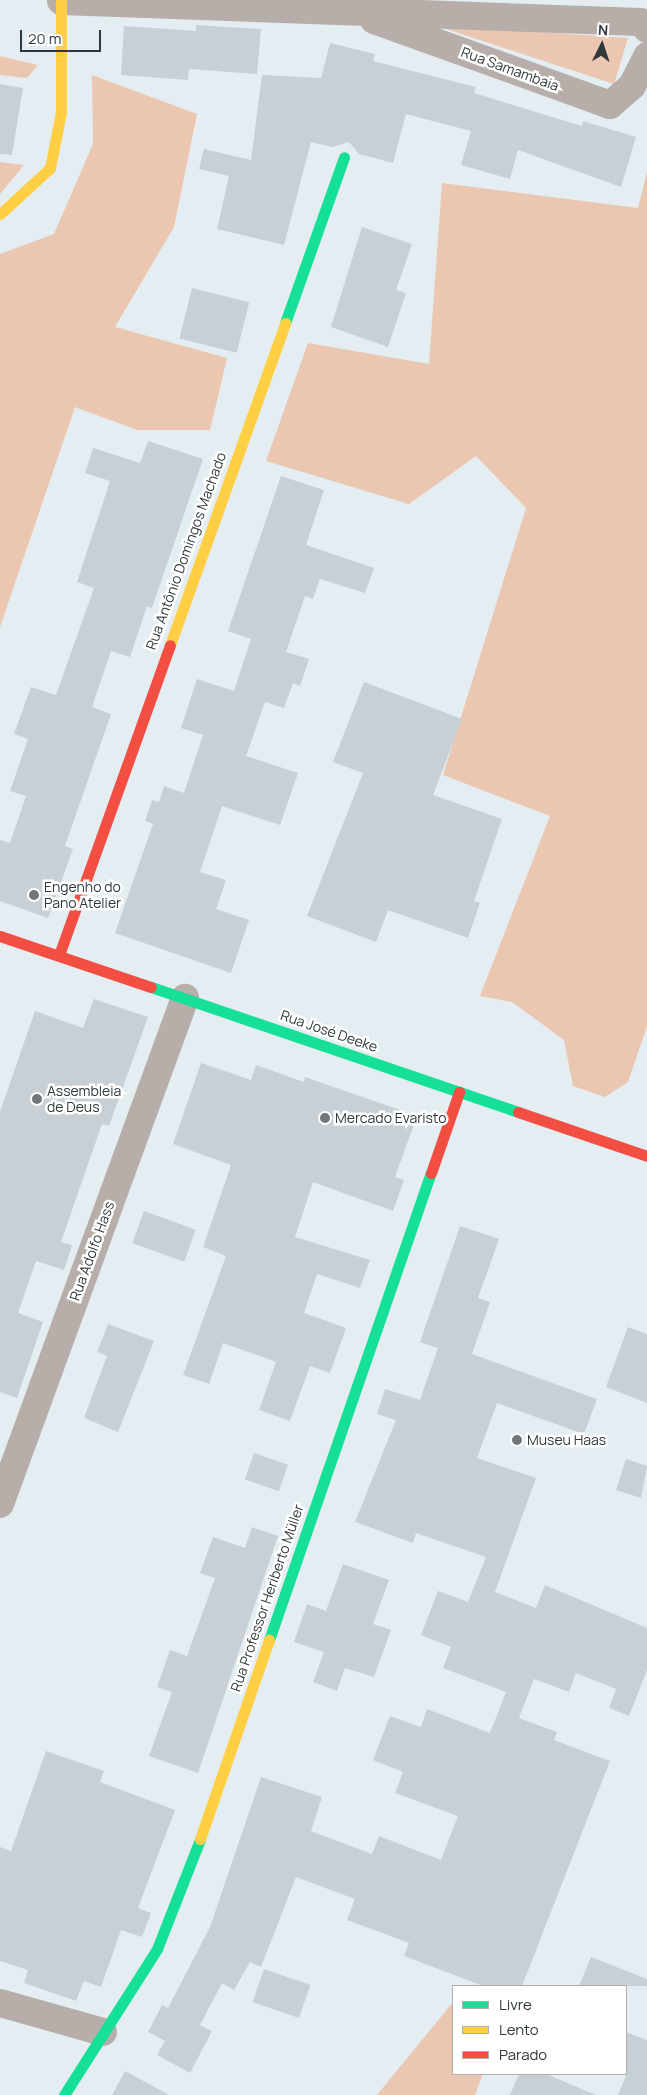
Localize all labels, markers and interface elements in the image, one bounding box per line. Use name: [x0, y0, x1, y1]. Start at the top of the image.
scale bar: [22, 20, 104, 52]
north arrow: [577, 20, 627, 70]
text: N: [597, 20, 609, 39]
text: 20 m: [28, 28, 61, 49]
street label: Rua Samambaia: [459, 44, 561, 94]
street label: Rua Antônio Domingos Machado: [142, 450, 230, 652]
place label: Engenho do Pano Atelier: [44, 879, 121, 912]
marker: Engenho do Pano Atelier: [28, 889, 40, 901]
street label: Rua José Deeke: [278, 1007, 380, 1055]
place label: Assembleia de Deus: [47, 1083, 121, 1116]
marker: Assembleia de Deus: [31, 1093, 43, 1105]
place label: Mercado Evaristo: [335, 1110, 446, 1126]
marker: Mercado Evaristo: [319, 1112, 331, 1124]
street label: Rua Adolfo Hass: [66, 1199, 118, 1303]
place label: Museu Haas: [527, 1432, 606, 1448]
marker: Museu Haas: [511, 1434, 523, 1446]
street label: Rua Professor Heriberto Müller: [227, 1502, 307, 1694]
legend: [452, 1985, 627, 2075]
text: Livre: [499, 1994, 532, 2015]
text: Lento: [499, 2019, 539, 2040]
text: Parado: [499, 2044, 547, 2065]

